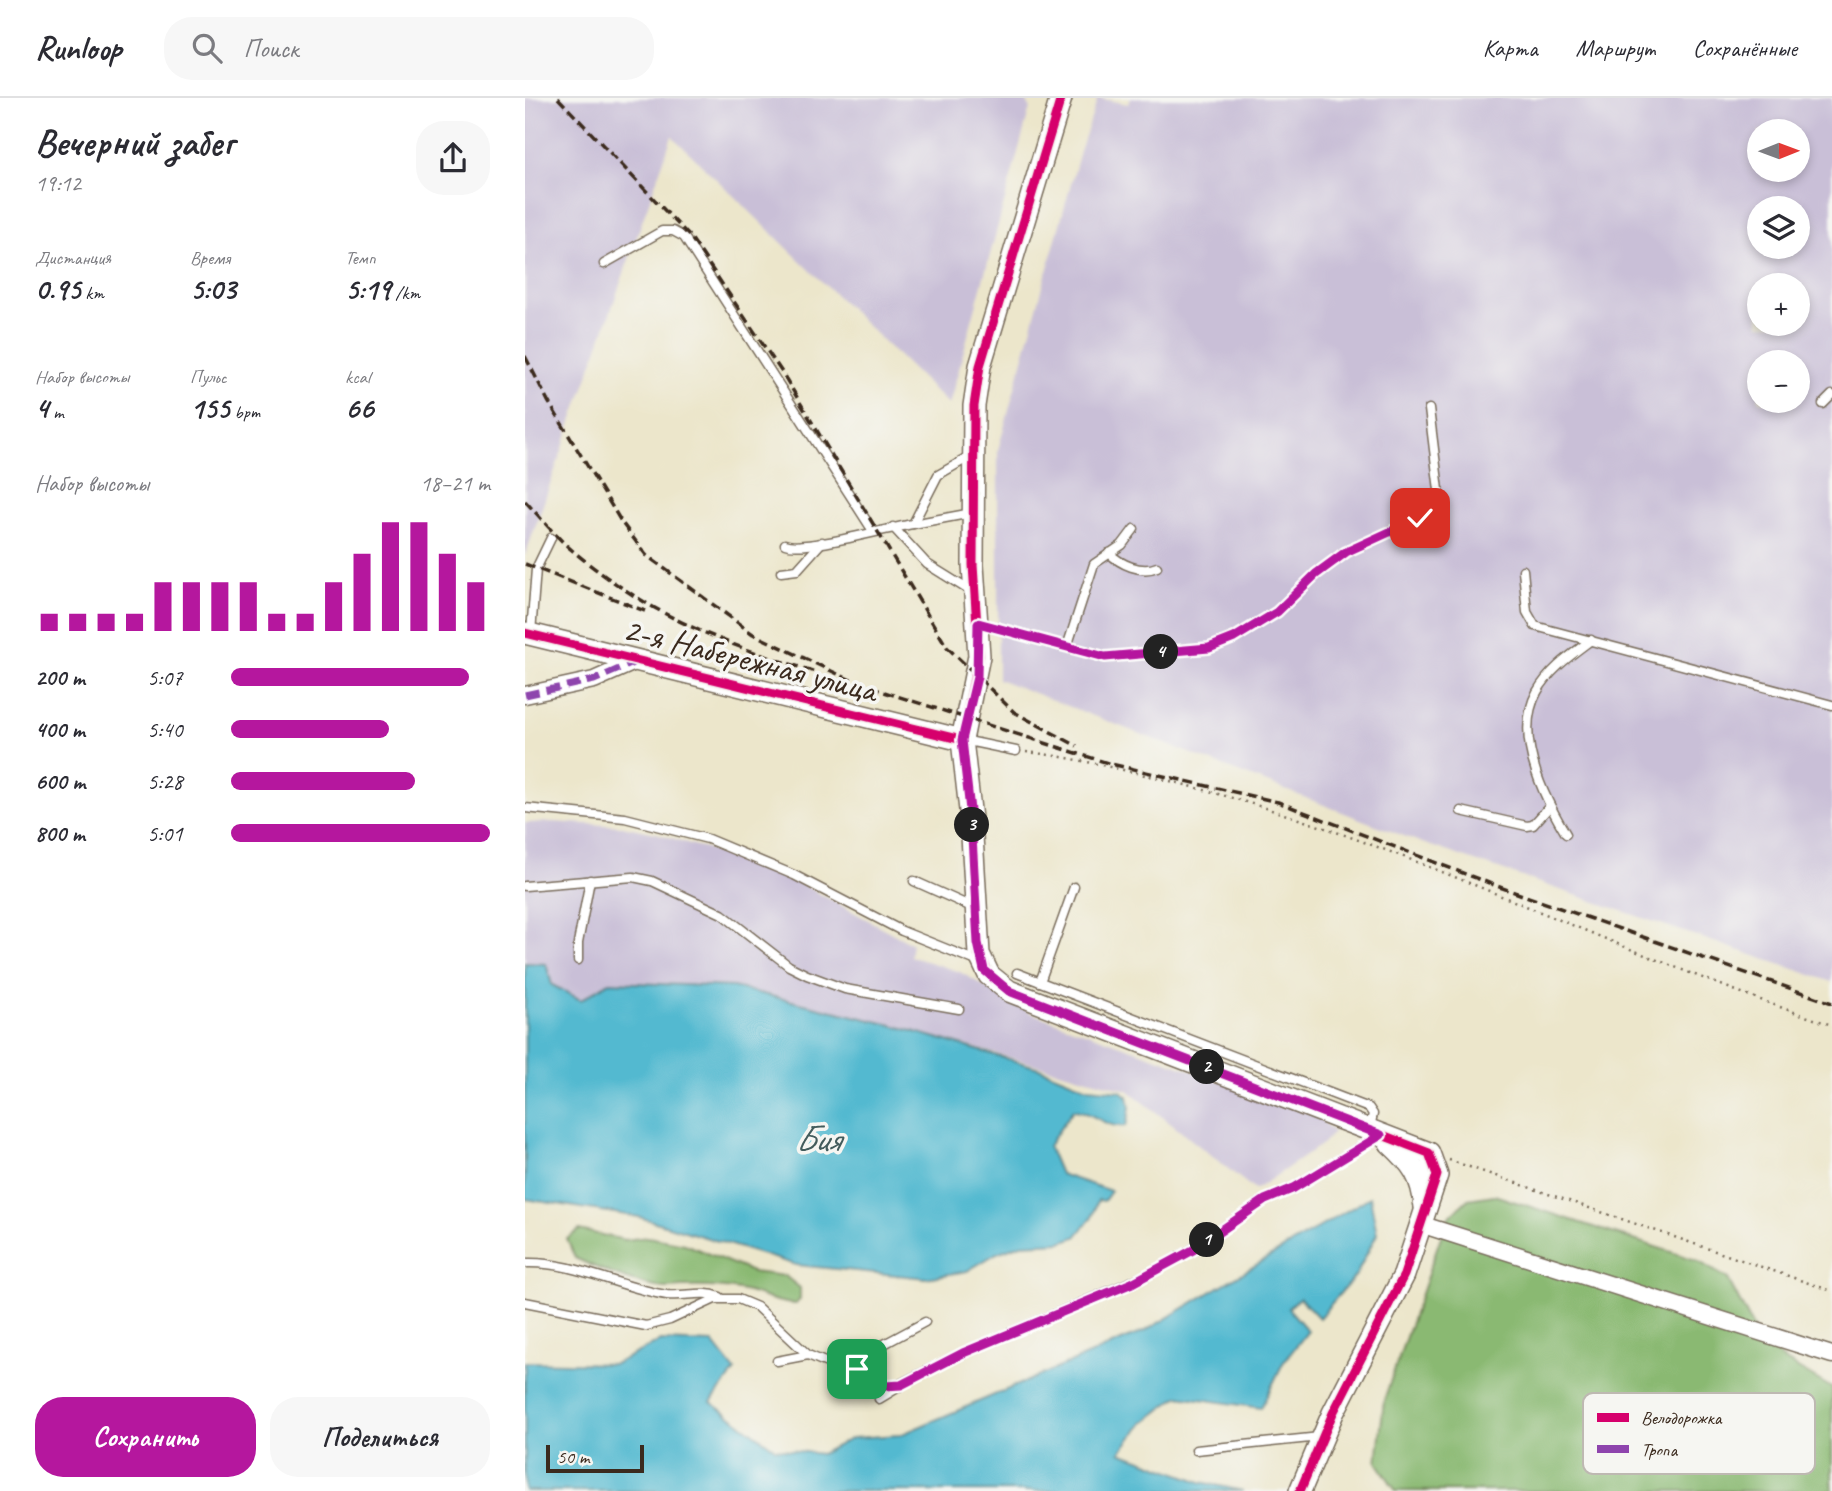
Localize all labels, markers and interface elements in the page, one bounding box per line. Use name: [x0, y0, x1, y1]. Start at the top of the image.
search box: [164, 17, 654, 80]
text: Runloop: [35, 27, 122, 69]
icon: search: [188, 29, 226, 67]
text: Поиск: [244, 32, 298, 65]
text: Карта: [1483, 33, 1538, 63]
text: Маршрут: [1576, 33, 1655, 63]
text: Сохранённые: [1693, 33, 1797, 63]
text: Вечерний забег: [35, 119, 234, 166]
north arrow: [1747, 119, 1809, 182]
map controls: [1747, 119, 1810, 413]
button: share: [416, 121, 490, 195]
text: 19:12: [35, 169, 81, 198]
button: layers: [1747, 196, 1810, 259]
text: Дистанция: [35, 246, 111, 270]
text: Время: [190, 246, 230, 270]
text: Темп: [345, 246, 376, 270]
text: 0.95: [35, 270, 81, 308]
text: 5:03: [190, 270, 236, 308]
text: 5:19: [345, 270, 391, 308]
button: +: [1747, 273, 1810, 336]
text: km: [81, 281, 104, 305]
text: /km: [391, 281, 420, 305]
button: −: [1747, 350, 1810, 413]
text: Набор высоты: [35, 365, 129, 389]
text: Пульс: [190, 365, 227, 389]
text: kcal: [345, 365, 370, 389]
text: 4: [35, 389, 49, 427]
text: 155: [190, 389, 230, 427]
text: 66: [345, 389, 373, 427]
text: m: [49, 400, 64, 424]
text: bpm: [230, 400, 260, 424]
text: Набор высоты: [35, 469, 149, 498]
text: 18–21 m: [420, 469, 490, 498]
pin: [1390, 488, 1450, 548]
icon: check: [1401, 499, 1439, 537]
street label: 2-я Набережная улица: [619, 606, 884, 713]
pin: 4: [1143, 634, 1179, 670]
text: 4: [1156, 639, 1165, 663]
text: 200 m: [35, 663, 85, 692]
text: 5:07: [147, 663, 183, 692]
text: 400 m: [35, 715, 85, 744]
text: 5:40: [147, 715, 183, 744]
text: 600 m: [35, 767, 85, 796]
text: 5:28: [147, 767, 183, 796]
pin: 3: [955, 808, 989, 842]
text: 3: [967, 812, 976, 836]
text: 800 m: [35, 819, 85, 848]
text: 5:01: [147, 819, 183, 848]
pin: 2: [1189, 1049, 1225, 1084]
text: 2: [1202, 1054, 1211, 1078]
water label: Бия: [795, 1115, 846, 1162]
pin: 1: [1189, 1222, 1225, 1258]
text: 1: [1202, 1227, 1211, 1251]
pin: [827, 1339, 887, 1399]
icon: arrive: [838, 1350, 876, 1388]
legend: [1583, 1393, 1815, 1474]
button: Сохранить: [35, 1397, 256, 1477]
button: Поделиться: [270, 1397, 490, 1477]
text: Велодорожка: [1641, 1406, 1723, 1430]
text: Тропа: [1641, 1438, 1678, 1462]
scale bar: [546, 1442, 644, 1474]
text: 50 m: [557, 1445, 589, 1469]

